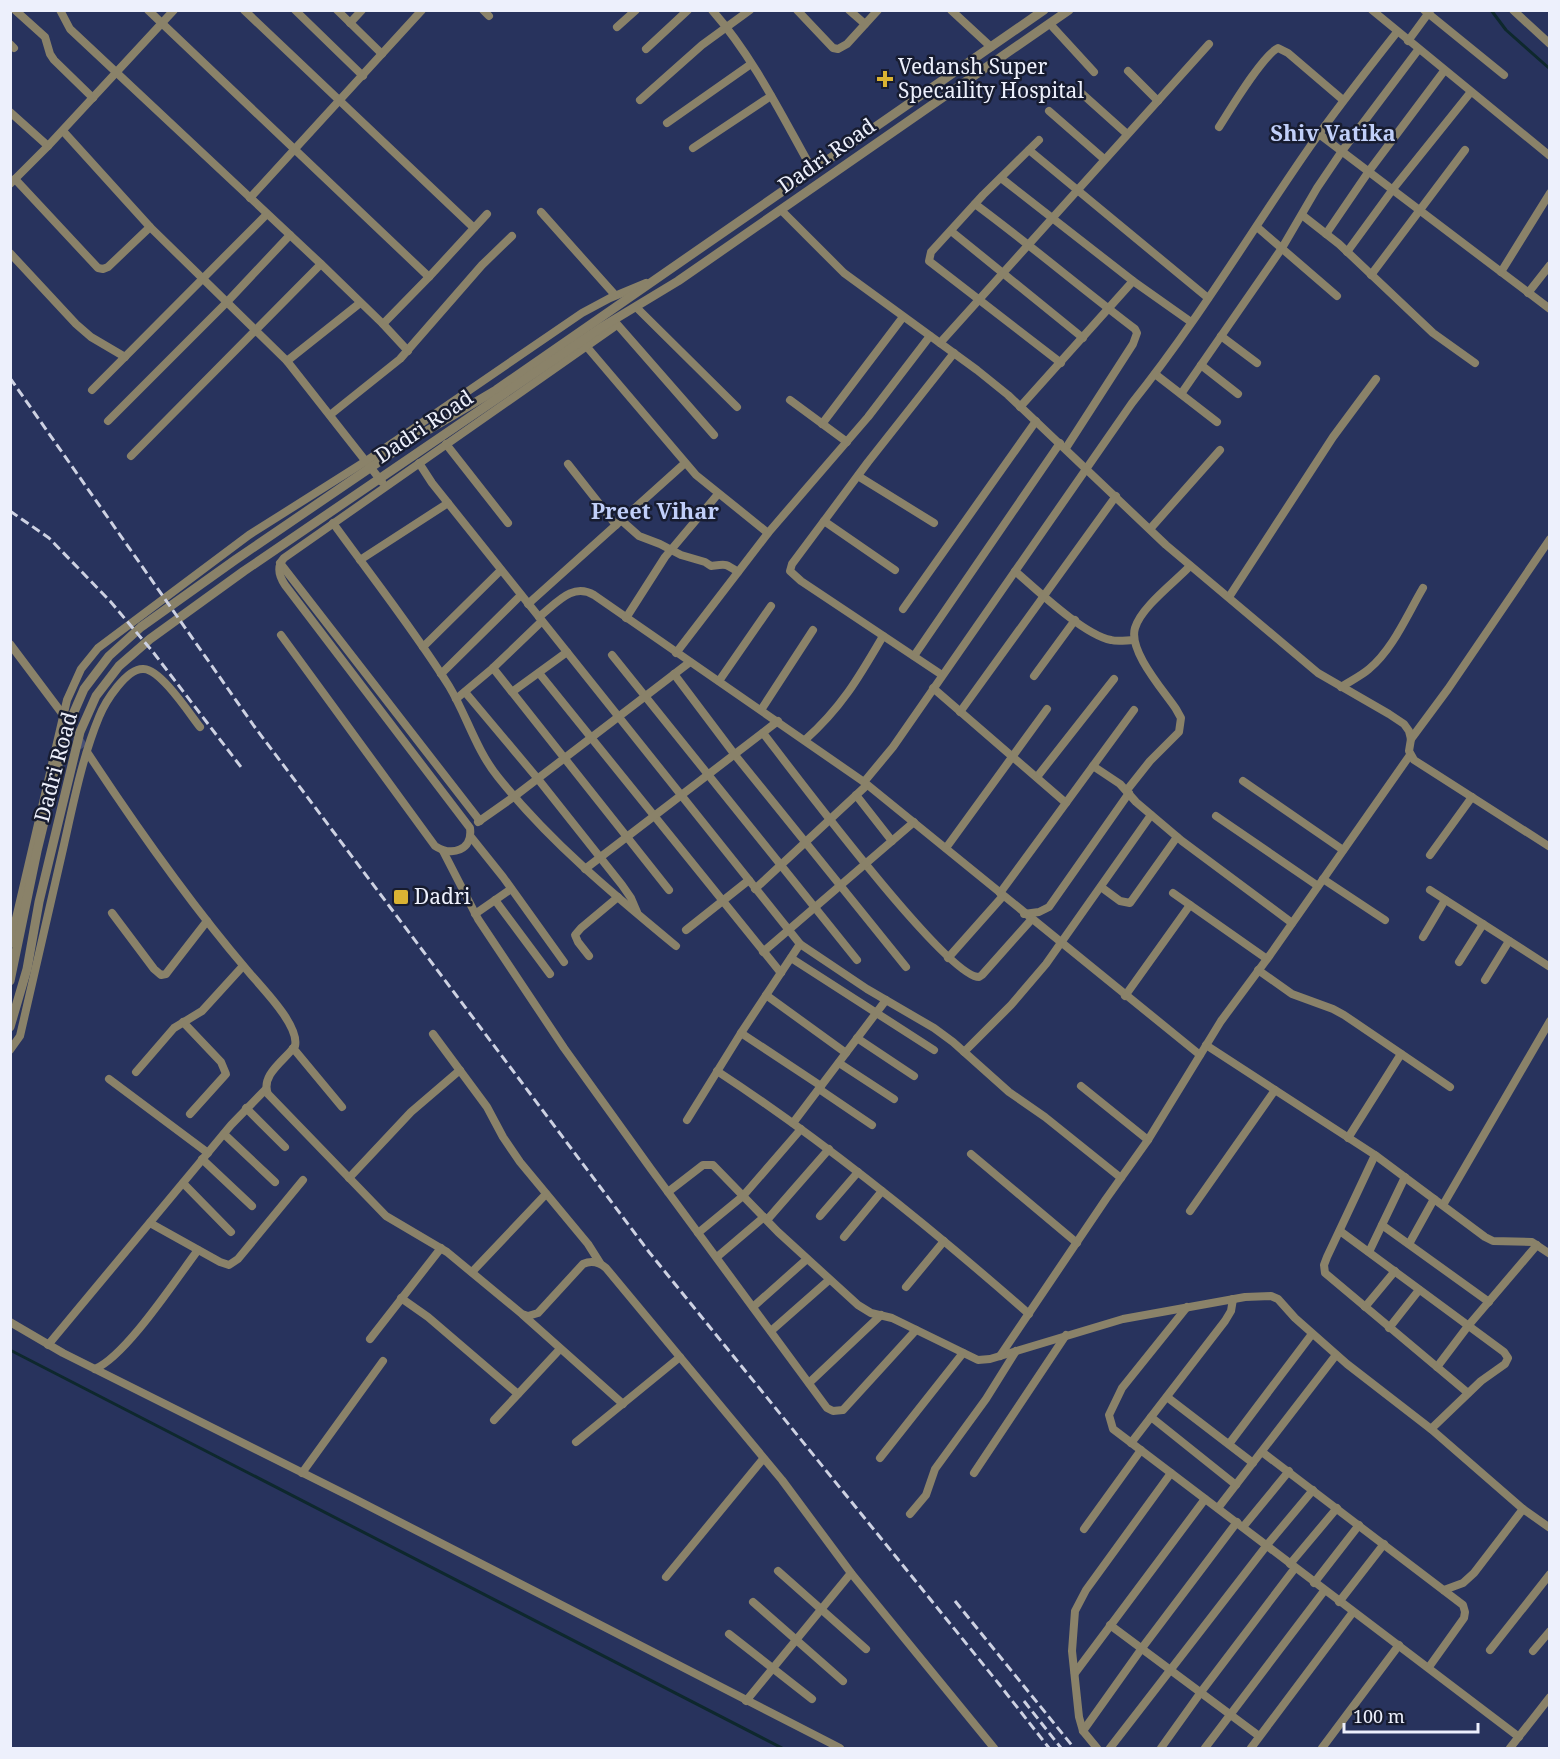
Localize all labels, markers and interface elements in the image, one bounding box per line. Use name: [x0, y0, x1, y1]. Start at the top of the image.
place label: Vedansh Super Specaility Hospital: [898, 52, 1084, 104]
marker: Vedansh Super Specaility Hospital: [876, 70, 894, 88]
street label: Dadri Road: [772, 111, 881, 199]
district label: Shiv Vatika: [1270, 117, 1396, 147]
street label: Dadri Road: [369, 383, 478, 469]
district label: Preet Vihar: [591, 495, 719, 525]
street label: Dadri Road: [27, 709, 83, 825]
place label: Dadri: [414, 882, 471, 910]
marker: Dadri: [392, 888, 410, 906]
scale bar: [1344, 1696, 1478, 1734]
text: 100 m: [1353, 1704, 1405, 1728]

